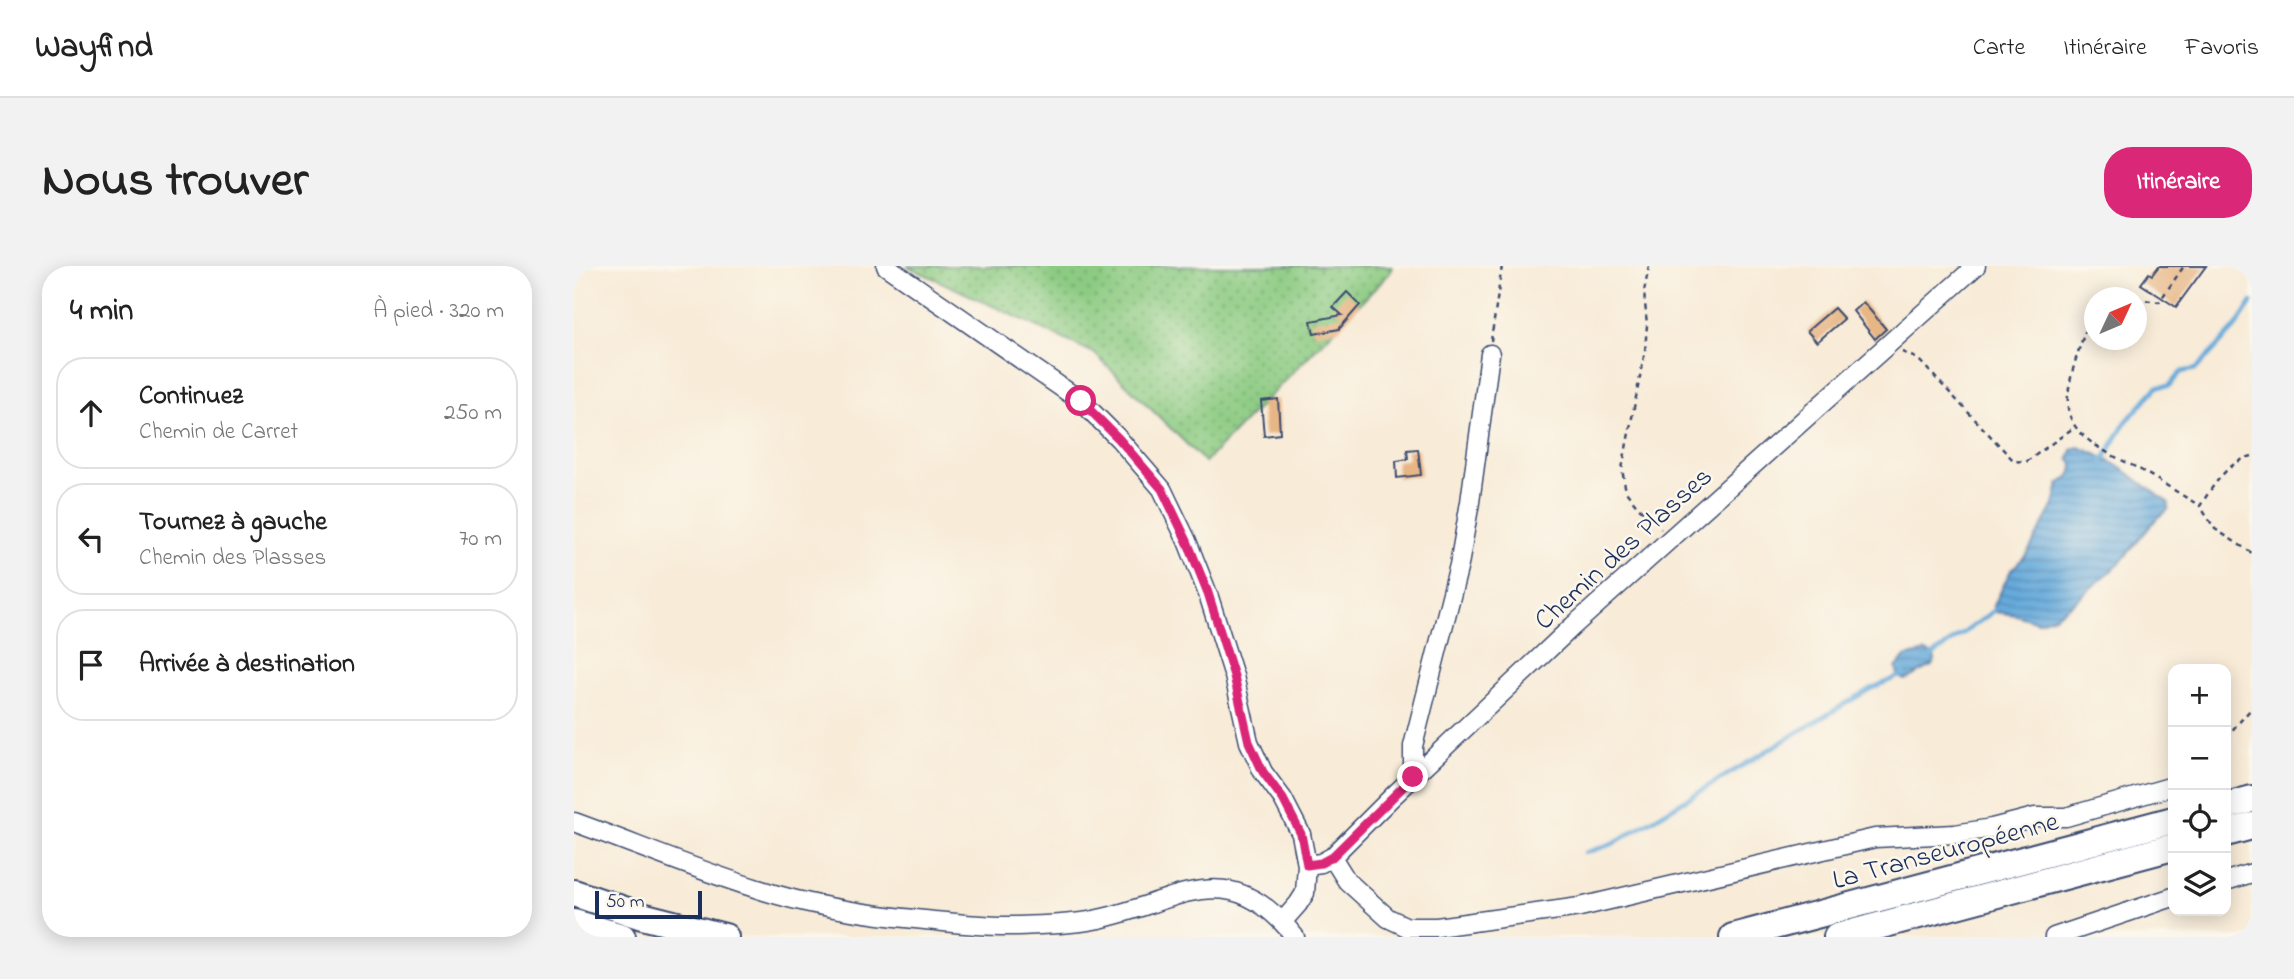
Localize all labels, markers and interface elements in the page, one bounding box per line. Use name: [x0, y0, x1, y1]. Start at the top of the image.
text: Wayfind: [35, 24, 153, 72]
text: Carte: [1973, 31, 2025, 66]
text: Itinéraire: [2063, 31, 2147, 66]
text: Favoris: [2185, 31, 2259, 66]
text: Nous trouver: [42, 146, 308, 218]
button: Itinéraire: [2104, 147, 2252, 218]
north arrow: [2084, 287, 2147, 350]
text: 4 min: [70, 290, 133, 334]
text: À pied · 320 m: [373, 295, 504, 328]
text: Continuez: [139, 378, 243, 416]
route start: [1065, 385, 1096, 416]
icon: ahead: [72, 394, 110, 432]
text: 250 m: [444, 397, 502, 430]
text: Chemin de Carret: [139, 416, 298, 449]
street label: Chemin des Plasses: [1526, 458, 1723, 641]
text: Tournez à gauche: [139, 504, 327, 542]
icon: left: [72, 520, 110, 558]
text: 70 m: [459, 523, 502, 556]
text: Chemin des Plasses: [139, 542, 326, 575]
icon: arrive: [72, 646, 110, 684]
text: Arrivée à destination: [139, 646, 355, 684]
map controls: [2168, 664, 2231, 916]
button: +: [2168, 664, 2231, 727]
button: −: [2168, 727, 2231, 790]
route end: [1397, 761, 1428, 792]
button: locate: [2168, 790, 2231, 853]
street label: La Transeuropéenne: [1828, 802, 2064, 902]
button: layers: [2168, 853, 2231, 916]
scale bar: [595, 888, 702, 920]
text: 50 m: [606, 889, 645, 916]

